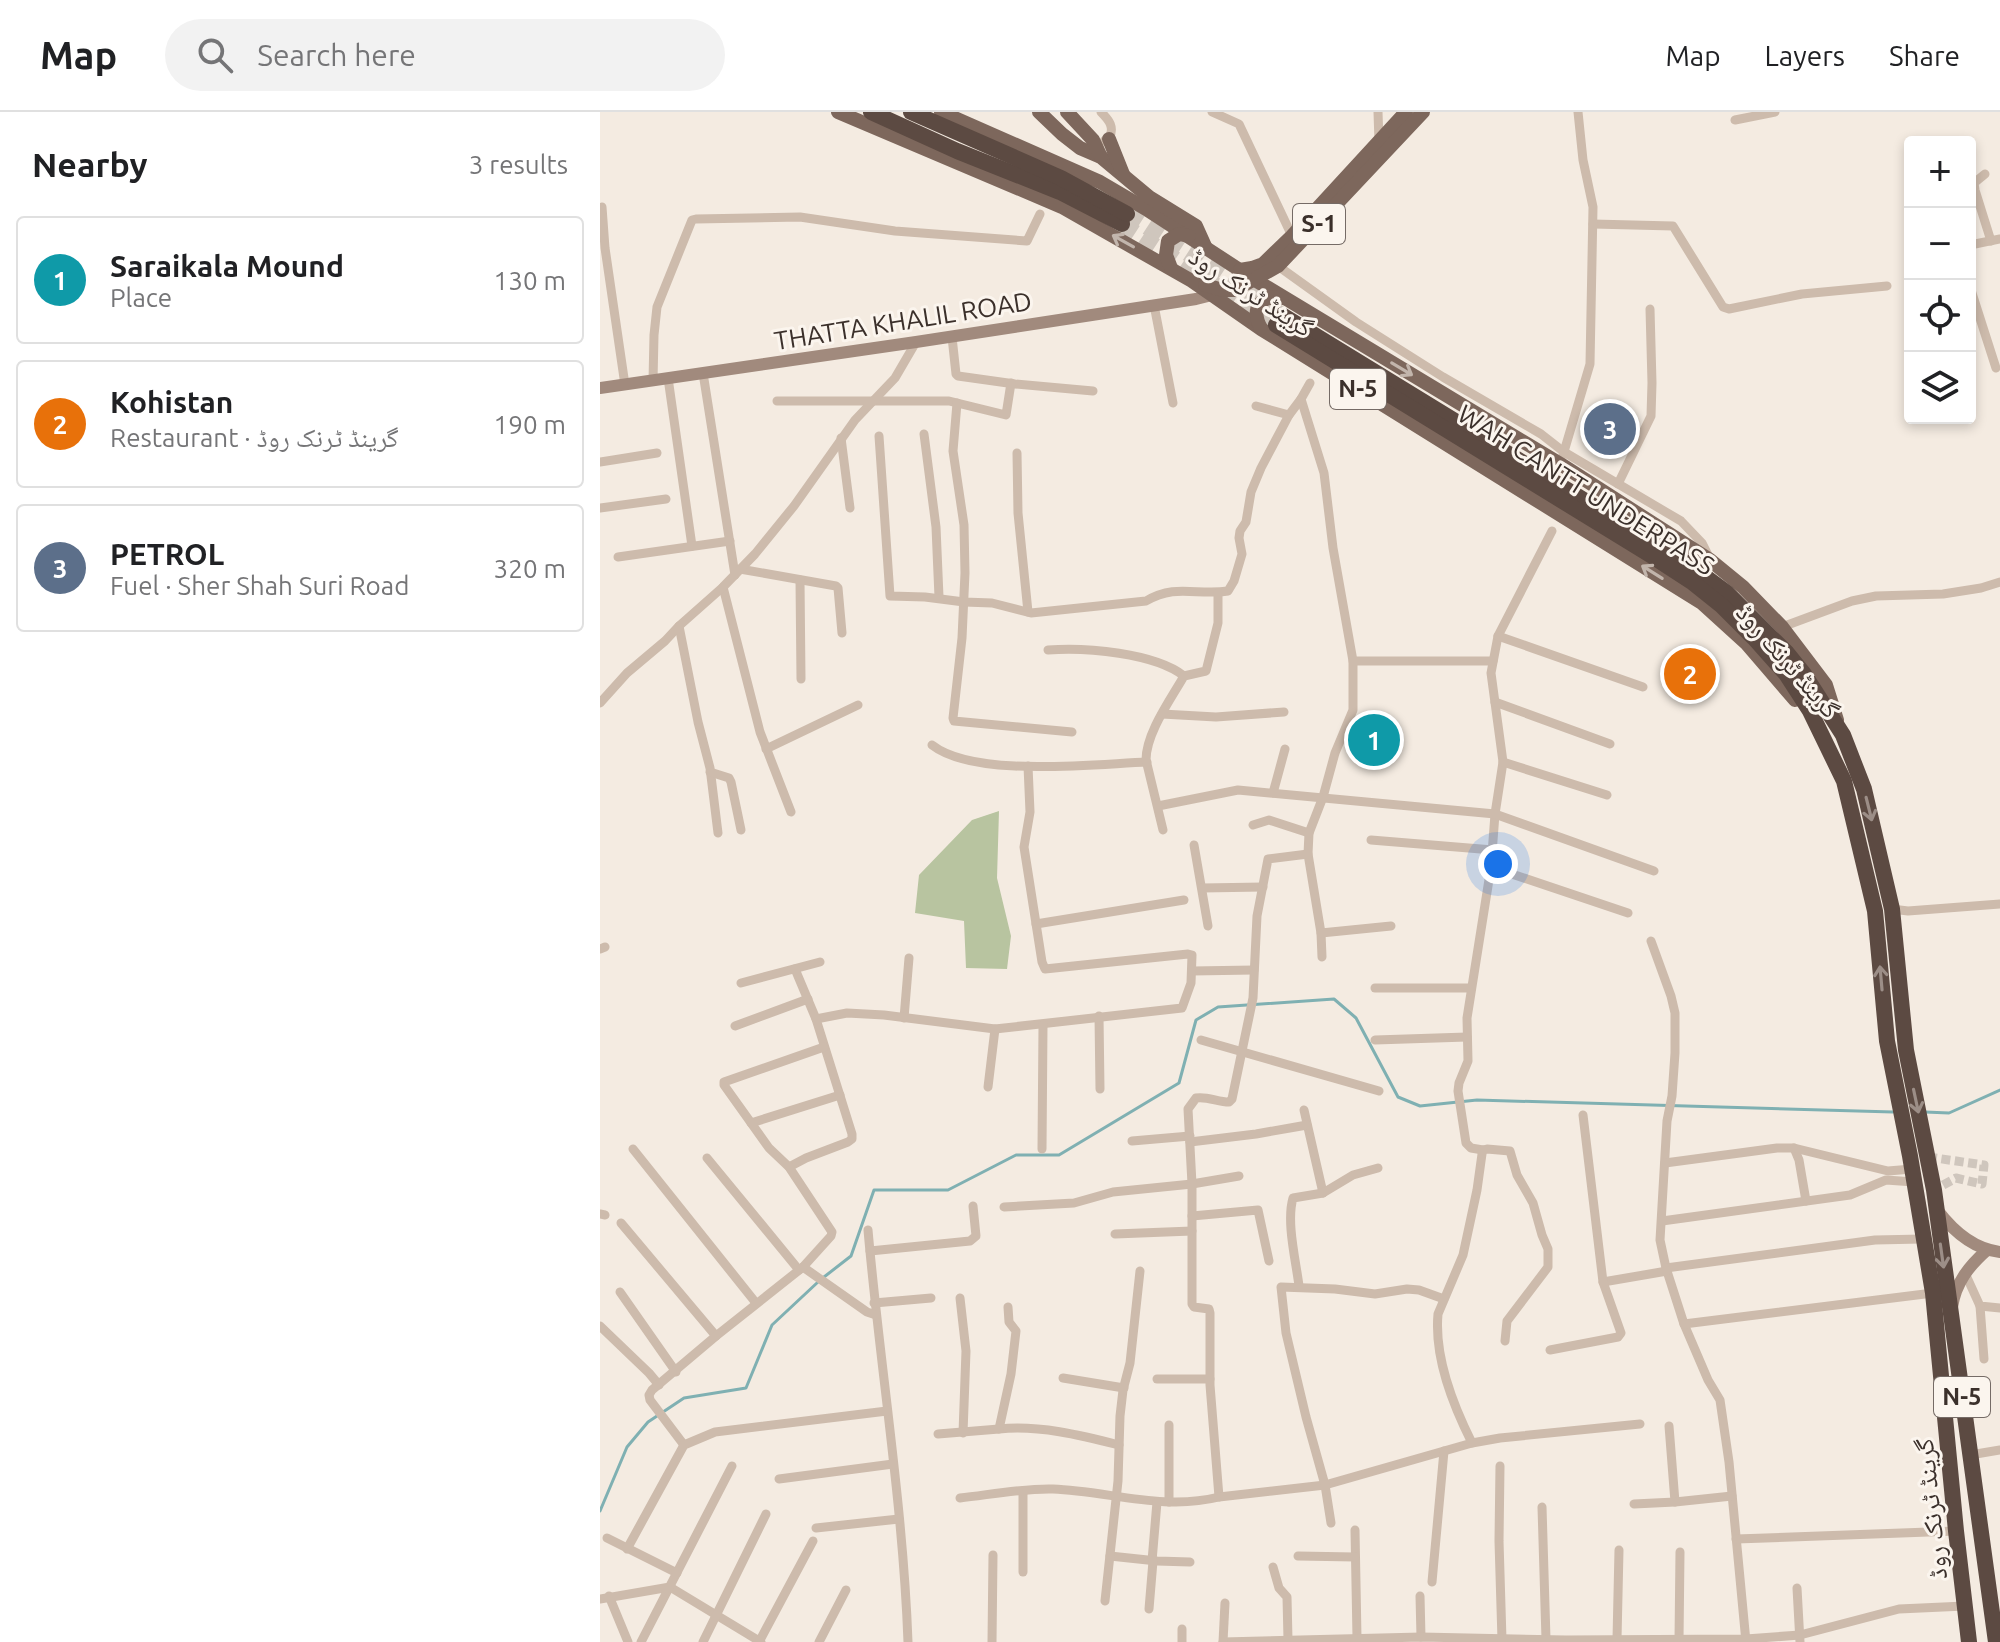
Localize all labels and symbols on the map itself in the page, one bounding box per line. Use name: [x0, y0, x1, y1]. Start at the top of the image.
road number: S-1: [1293, 204, 1345, 244]
one-way arrow: [1112, 233, 1135, 249]
street label: گرینڈ ٹرنک روڈ: [1183, 241, 1319, 343]
street label: THATTA KHALIL ROAD: [772, 286, 1034, 355]
one-way arrow: [1390, 361, 1413, 377]
road number: N-5: [1330, 369, 1386, 409]
street label: WAH CANTT UNDERPASS: [1453, 399, 1720, 580]
pin: 3: [1584, 399, 1636, 459]
one-way arrow: [1641, 563, 1664, 579]
street label: گرینڈ ٹرنک روڈ: [1730, 598, 1846, 724]
pin: 2: [1664, 644, 1716, 704]
pin: 1: [1348, 710, 1400, 770]
one-way arrow: [1862, 795, 1877, 821]
your location: [1478, 844, 1518, 884]
one-way arrow: [1873, 965, 1888, 992]
one-way arrow: [1910, 1087, 1925, 1113]
one-way arrow: [1935, 1243, 1950, 1268]
road number: N-5: [1934, 1377, 1990, 1417]
street label: گرینڈ ٹرنک روڈ: [1909, 1437, 1953, 1581]

